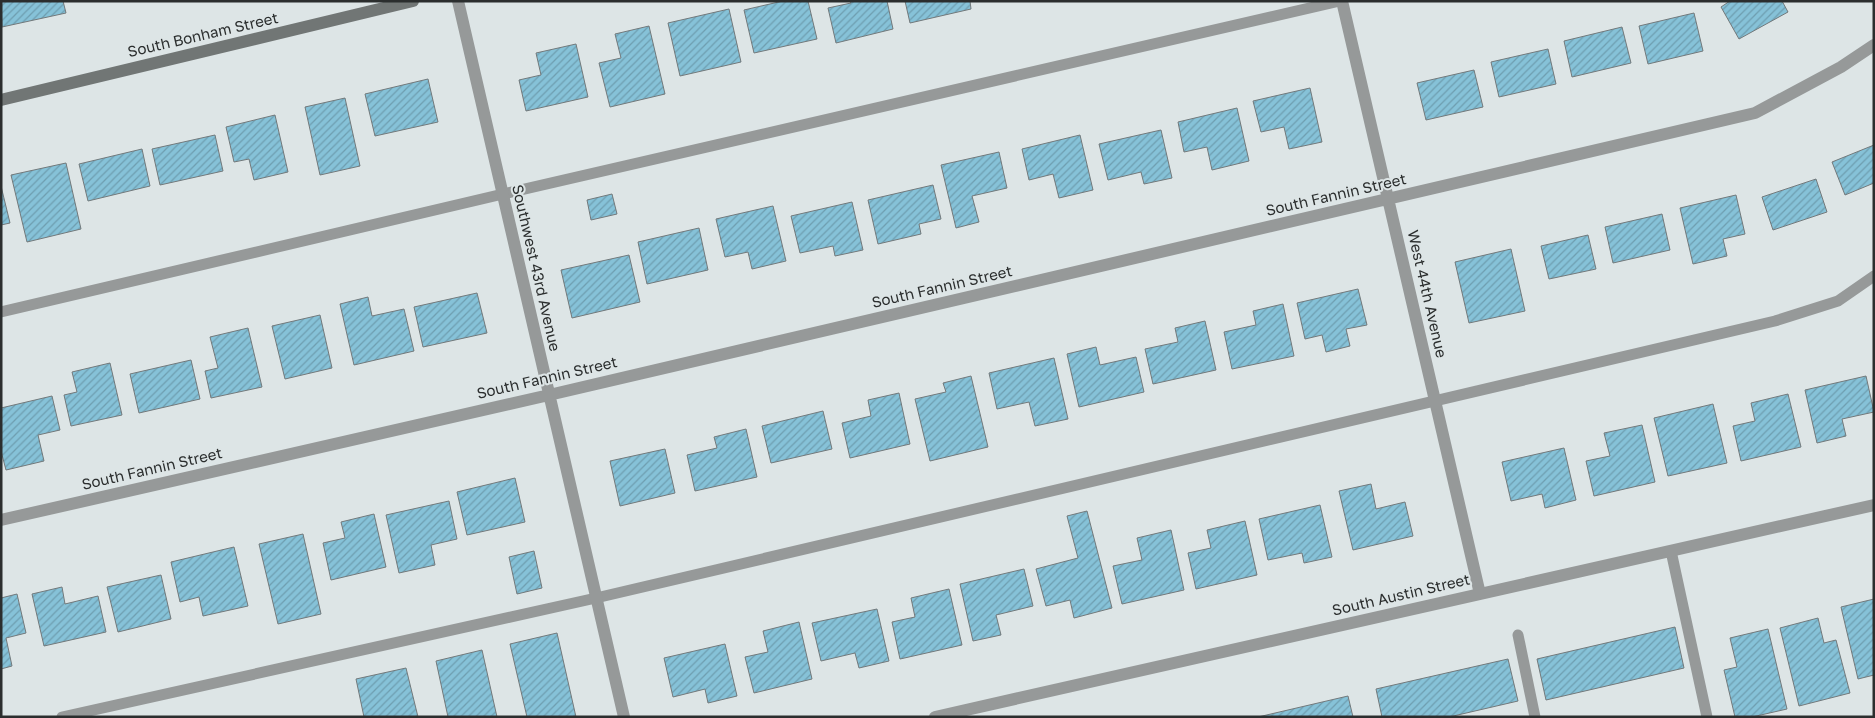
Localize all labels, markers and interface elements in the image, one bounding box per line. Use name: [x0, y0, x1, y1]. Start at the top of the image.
street label: South Bonham Street: [126, 8, 280, 60]
street label: South Fannin Street: [1264, 169, 1408, 219]
street label: Southwest 43rd Avenue: [509, 183, 565, 353]
street label: West 44th Avenue: [1405, 228, 1451, 360]
street label: South Fannin Street: [870, 261, 1014, 311]
street label: South Fannin Street: [475, 352, 619, 402]
street label: South Fannin Street: [80, 443, 224, 493]
street label: South Austin Street: [1330, 569, 1471, 619]

